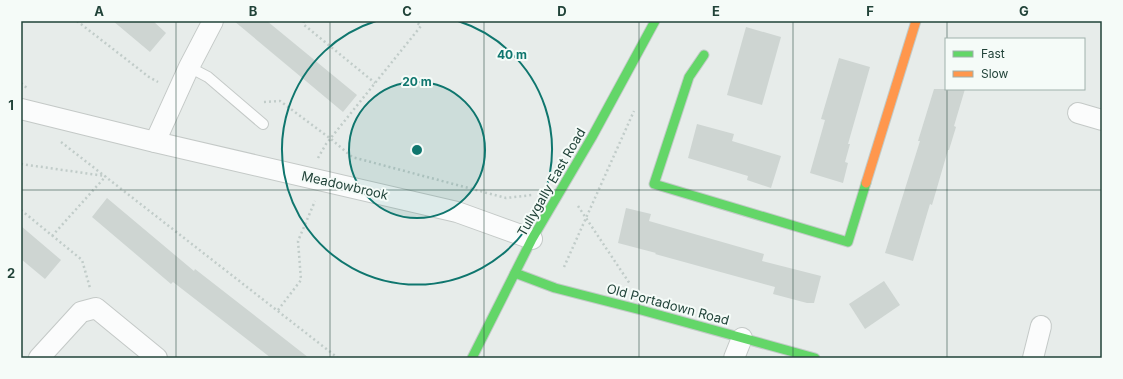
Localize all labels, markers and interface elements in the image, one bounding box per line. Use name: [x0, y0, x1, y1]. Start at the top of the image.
text: A: [94, 3, 104, 19]
text: B: [249, 3, 258, 19]
text: C: [402, 3, 412, 19]
text: D: [557, 3, 567, 19]
text: E: [712, 3, 720, 19]
text: F: [866, 3, 874, 19]
text: G: [1019, 3, 1029, 19]
legend: [945, 38, 1085, 90]
text: Fast: [981, 46, 1005, 61]
text: 40 m: [497, 47, 527, 62]
text: Slow: [981, 66, 1009, 81]
text: 20 m: [402, 74, 432, 89]
text: 1: [8, 97, 14, 113]
street label: Tullygally East Road: [513, 125, 589, 239]
centre of rings: [410, 143, 424, 157]
street label: Meadowbrook: [300, 167, 390, 203]
text: 2: [7, 265, 15, 281]
street label: Old Portadown Road: [605, 280, 731, 328]

